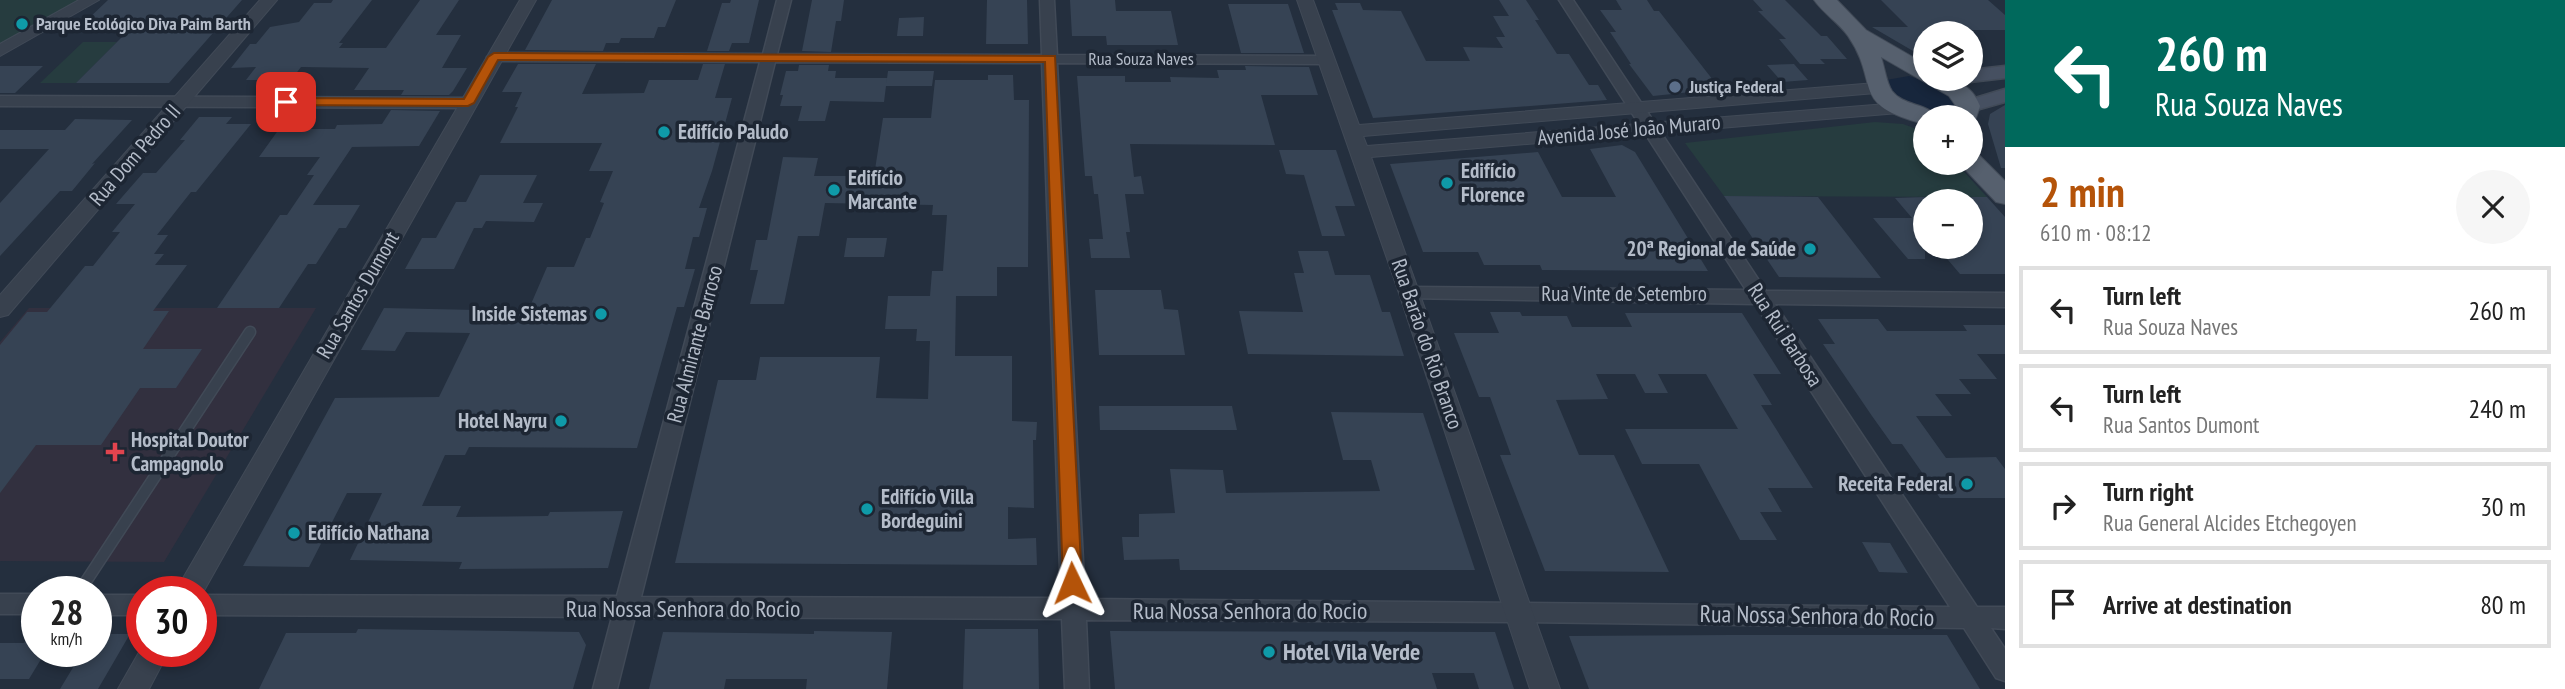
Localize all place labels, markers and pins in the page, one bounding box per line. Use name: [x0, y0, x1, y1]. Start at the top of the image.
place label: Parque Ecológico Diva Paim Barth: [36, 12, 251, 35]
marker: Parque Ecológico Diva Paim Barth: [14, 16, 30, 32]
pin: [256, 72, 316, 132]
place label: Justiça Federal: [1688, 75, 1784, 98]
marker: Justiça Federal: [1667, 79, 1683, 95]
place label: Edifício Paludo: [678, 118, 789, 145]
marker: Edifício Paludo: [656, 124, 672, 140]
place label: Edifício Florence: [1461, 157, 1525, 208]
place label: Edifício Marcante: [848, 164, 917, 215]
marker: Edifício Florence: [1439, 175, 1455, 191]
marker: Edifício Marcante: [826, 182, 842, 198]
place label: 20ª Regional de Saúde: [1627, 235, 1796, 262]
marker: 20ª Regional de Saúde: [1802, 241, 1818, 257]
place label: Inside Sistemas: [472, 300, 587, 327]
marker: Inside Sistemas: [593, 306, 609, 322]
place label: Hotel Nayru: [458, 407, 547, 434]
marker: Hotel Nayru: [553, 413, 569, 429]
place label: Hospital Doutor Campagnolo: [131, 426, 250, 477]
marker: Hospital Doutor Campagnolo: [105, 442, 125, 462]
place label: Receita Federal: [1838, 470, 1954, 497]
marker: Receita Federal: [1959, 476, 1975, 492]
place label: Edifício Villa Bordeguini: [881, 483, 974, 534]
marker: Edifício Villa Bordeguini: [859, 501, 875, 517]
place label: Edifício Nathana: [308, 519, 430, 546]
marker: Edifício Nathana: [286, 525, 302, 541]
place label: Hotel Vila Verde: [1283, 636, 1420, 667]
marker: Hotel Vila Verde: [1261, 644, 1277, 660]

